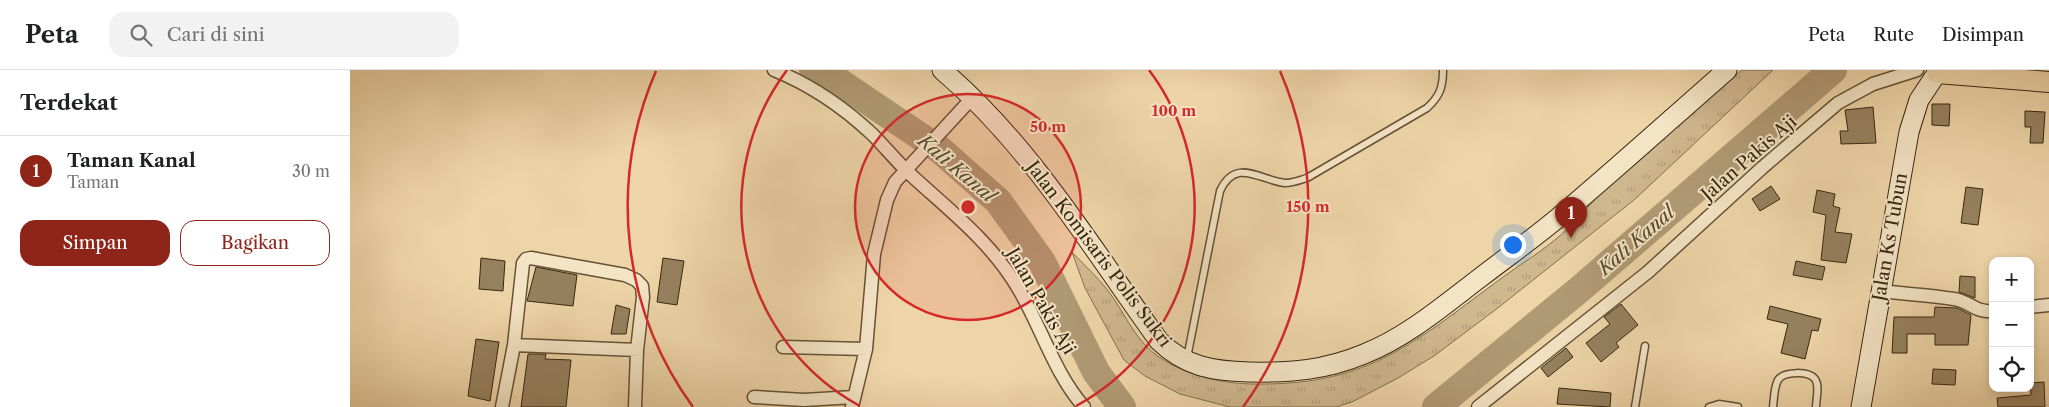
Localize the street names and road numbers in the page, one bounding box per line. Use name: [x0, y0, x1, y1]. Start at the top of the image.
street label: Jalan Pakis Aji: [1694, 110, 1802, 207]
street label: Jalan Komisaris Polis Sukri: [1020, 154, 1177, 352]
street label: Jalan Ks Tubun: [1867, 171, 1912, 306]
street label: Jalan Pakis Aji: [1000, 241, 1081, 359]

